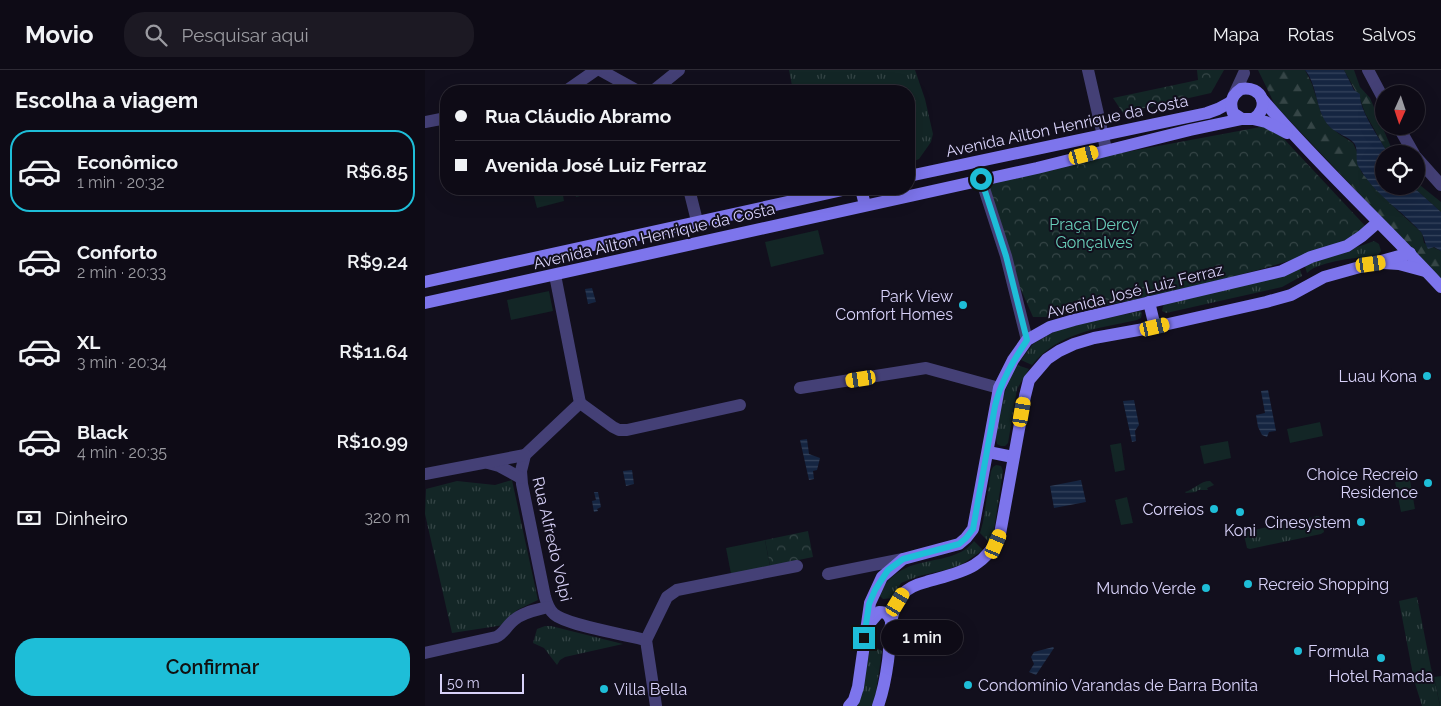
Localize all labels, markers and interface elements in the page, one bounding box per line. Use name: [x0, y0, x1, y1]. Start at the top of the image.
search box: [124, 12, 474, 57]
text: Movio: [25, 20, 94, 49]
icon: search: [142, 21, 170, 49]
text: Pesquisar aqui: [182, 24, 309, 46]
text: Mapa: [1213, 24, 1259, 45]
text: Rotas: [1287, 24, 1334, 45]
text: Salvos: [1362, 24, 1416, 45]
north arrow: [1375, 85, 1425, 135]
map controls: [1375, 85, 1425, 195]
text: Escolha a viagem: [15, 87, 198, 113]
street label: Avenida Ailton Henrique da Costa: [944, 91, 1190, 161]
text: Rua Cláudio Abramo: [485, 105, 671, 127]
car: [1067, 144, 1100, 166]
button: locate: [1375, 145, 1425, 195]
icon: car: [17, 149, 62, 194]
text: Econômico: [77, 151, 178, 173]
text: Avenida José Luiz Ferraz: [485, 154, 706, 176]
text: R$6.85: [346, 160, 408, 182]
route start: [970, 168, 992, 190]
text: 1 min · 20:32: [77, 173, 165, 192]
street label: Avenida Ailton Henrique da Costa: [531, 199, 777, 273]
park label: Praça Dercy Gonçalves: [1049, 215, 1139, 252]
icon: car: [17, 239, 62, 284]
text: Conforto: [77, 241, 157, 263]
text: R$9.24: [347, 250, 408, 272]
car: [1355, 254, 1386, 274]
street label: Avenida José Luiz Ferraz: [1045, 260, 1226, 322]
text: 2 min · 20:33: [77, 263, 166, 282]
place label: Park View Comfort Homes: [835, 287, 953, 324]
marker: Park View Comfort Homes: [957, 299, 969, 311]
car: [1138, 316, 1171, 338]
icon: car: [17, 329, 62, 374]
text: XL: [77, 331, 100, 353]
text: R$11.64: [339, 340, 408, 362]
text: 3 min · 20:34: [77, 353, 167, 372]
place label: Luau Kona: [1339, 367, 1417, 386]
car: [845, 369, 876, 389]
marker: Luau Kona: [1421, 370, 1433, 382]
car: [1012, 396, 1031, 428]
icon: car: [17, 419, 62, 464]
text: Black: [77, 421, 128, 443]
text: R$10.99: [336, 430, 408, 452]
text: 4 min · 20:35: [77, 443, 167, 462]
place label: Choice Recreio Residence: [1306, 465, 1418, 502]
street label: Rua Alfredo Volpi: [528, 475, 576, 603]
marker: Choice Recreio Residence: [1422, 477, 1434, 489]
place label: Correios: [1142, 500, 1204, 519]
marker: Correios: [1208, 503, 1220, 515]
icon: cash: [15, 504, 43, 532]
marker: Koni: [1234, 506, 1246, 518]
text: Dinheiro: [55, 507, 128, 529]
text: 320 m: [365, 508, 410, 527]
place label: Cinesystem: [1265, 513, 1351, 532]
marker: Cinesystem: [1355, 516, 1367, 528]
place label: Koni: [1224, 521, 1256, 540]
car: [983, 527, 1008, 561]
place label: Recreio Shopping: [1258, 575, 1389, 594]
marker: Recreio Shopping: [1242, 578, 1254, 590]
place label: Mundo Verde: [1096, 579, 1196, 598]
marker: Mundo Verde: [1200, 582, 1212, 594]
car: [883, 585, 912, 619]
callout: 1 min: [881, 620, 964, 656]
route end: [853, 627, 875, 649]
text: 1 min: [902, 628, 942, 647]
button: Confirmar: [15, 638, 410, 696]
place label: Formula: [1308, 642, 1369, 661]
marker: Formula: [1292, 645, 1304, 657]
marker: Hotel Ramada: [1375, 652, 1387, 664]
place label: Hotel Ramada: [1329, 667, 1433, 686]
scale bar: [440, 671, 524, 694]
text: 50 m: [447, 675, 480, 691]
place label: Condomínio Varandas de Barra Bonita: [978, 676, 1258, 695]
marker: Condomínio Varandas de Barra Bonita: [962, 679, 974, 691]
place label: Villa Bella: [614, 680, 687, 699]
marker: Villa Bella: [598, 683, 610, 695]

